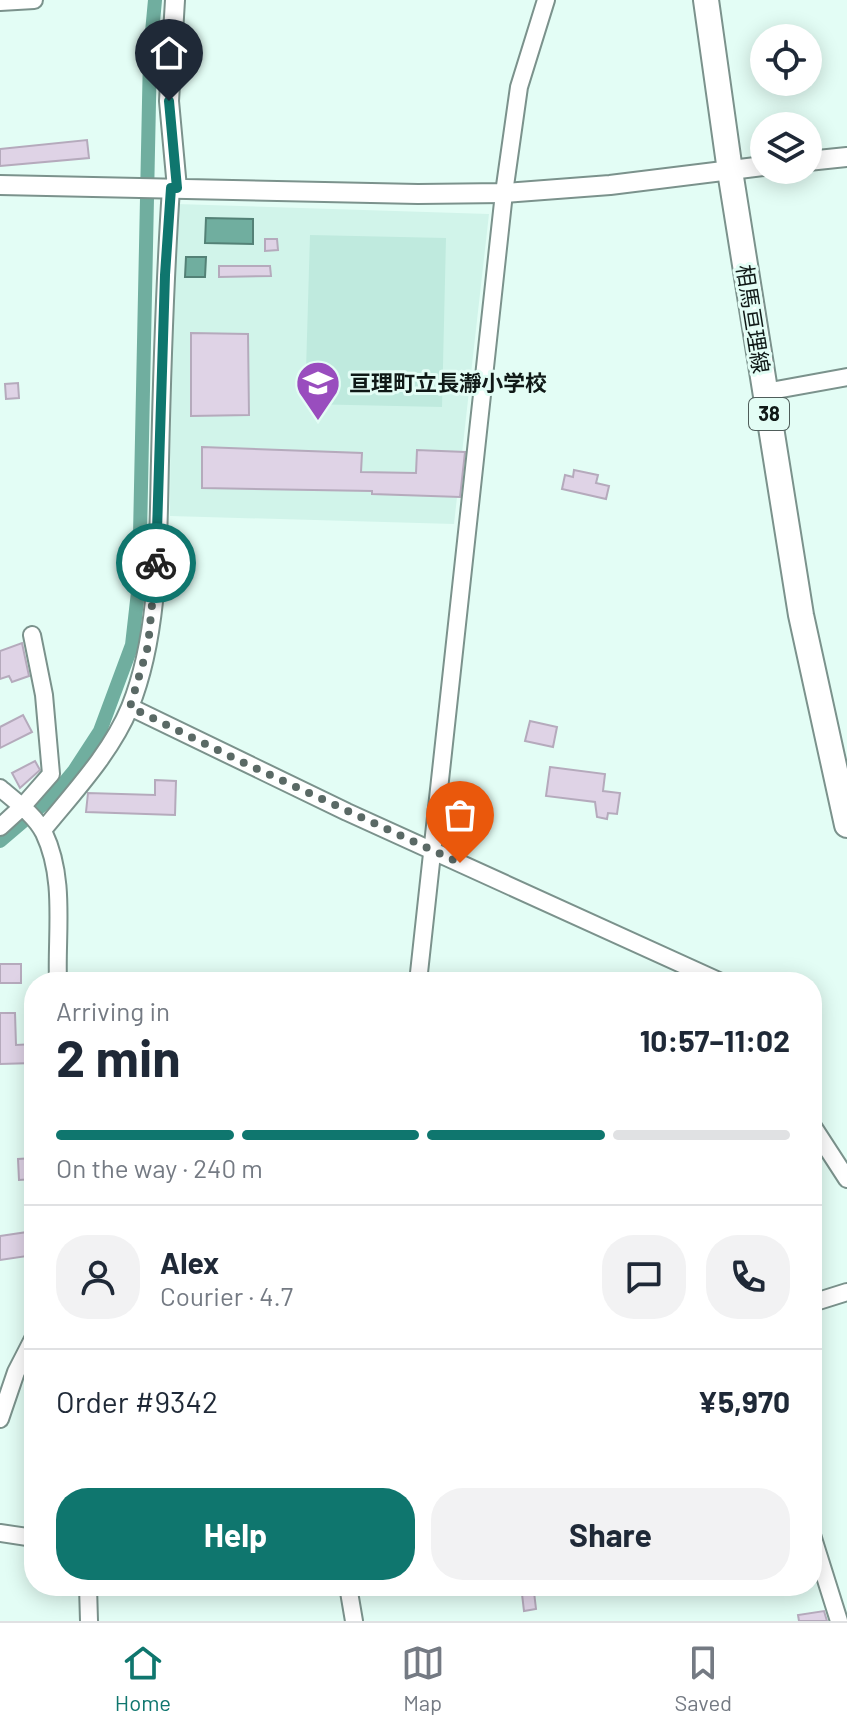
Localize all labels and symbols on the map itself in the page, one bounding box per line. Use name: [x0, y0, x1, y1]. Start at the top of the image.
pin: [135, 19, 203, 101]
street label: 相馬亘理線: [733, 262, 775, 375]
school or university icon: 亘理町立長瀞小学校: [294, 359, 342, 422]
place label: 亘理町立長瀞小学校: [349, 369, 547, 395]
road number: 38: [749, 398, 789, 430]
courier: [116, 523, 196, 603]
pin: [426, 781, 494, 863]

